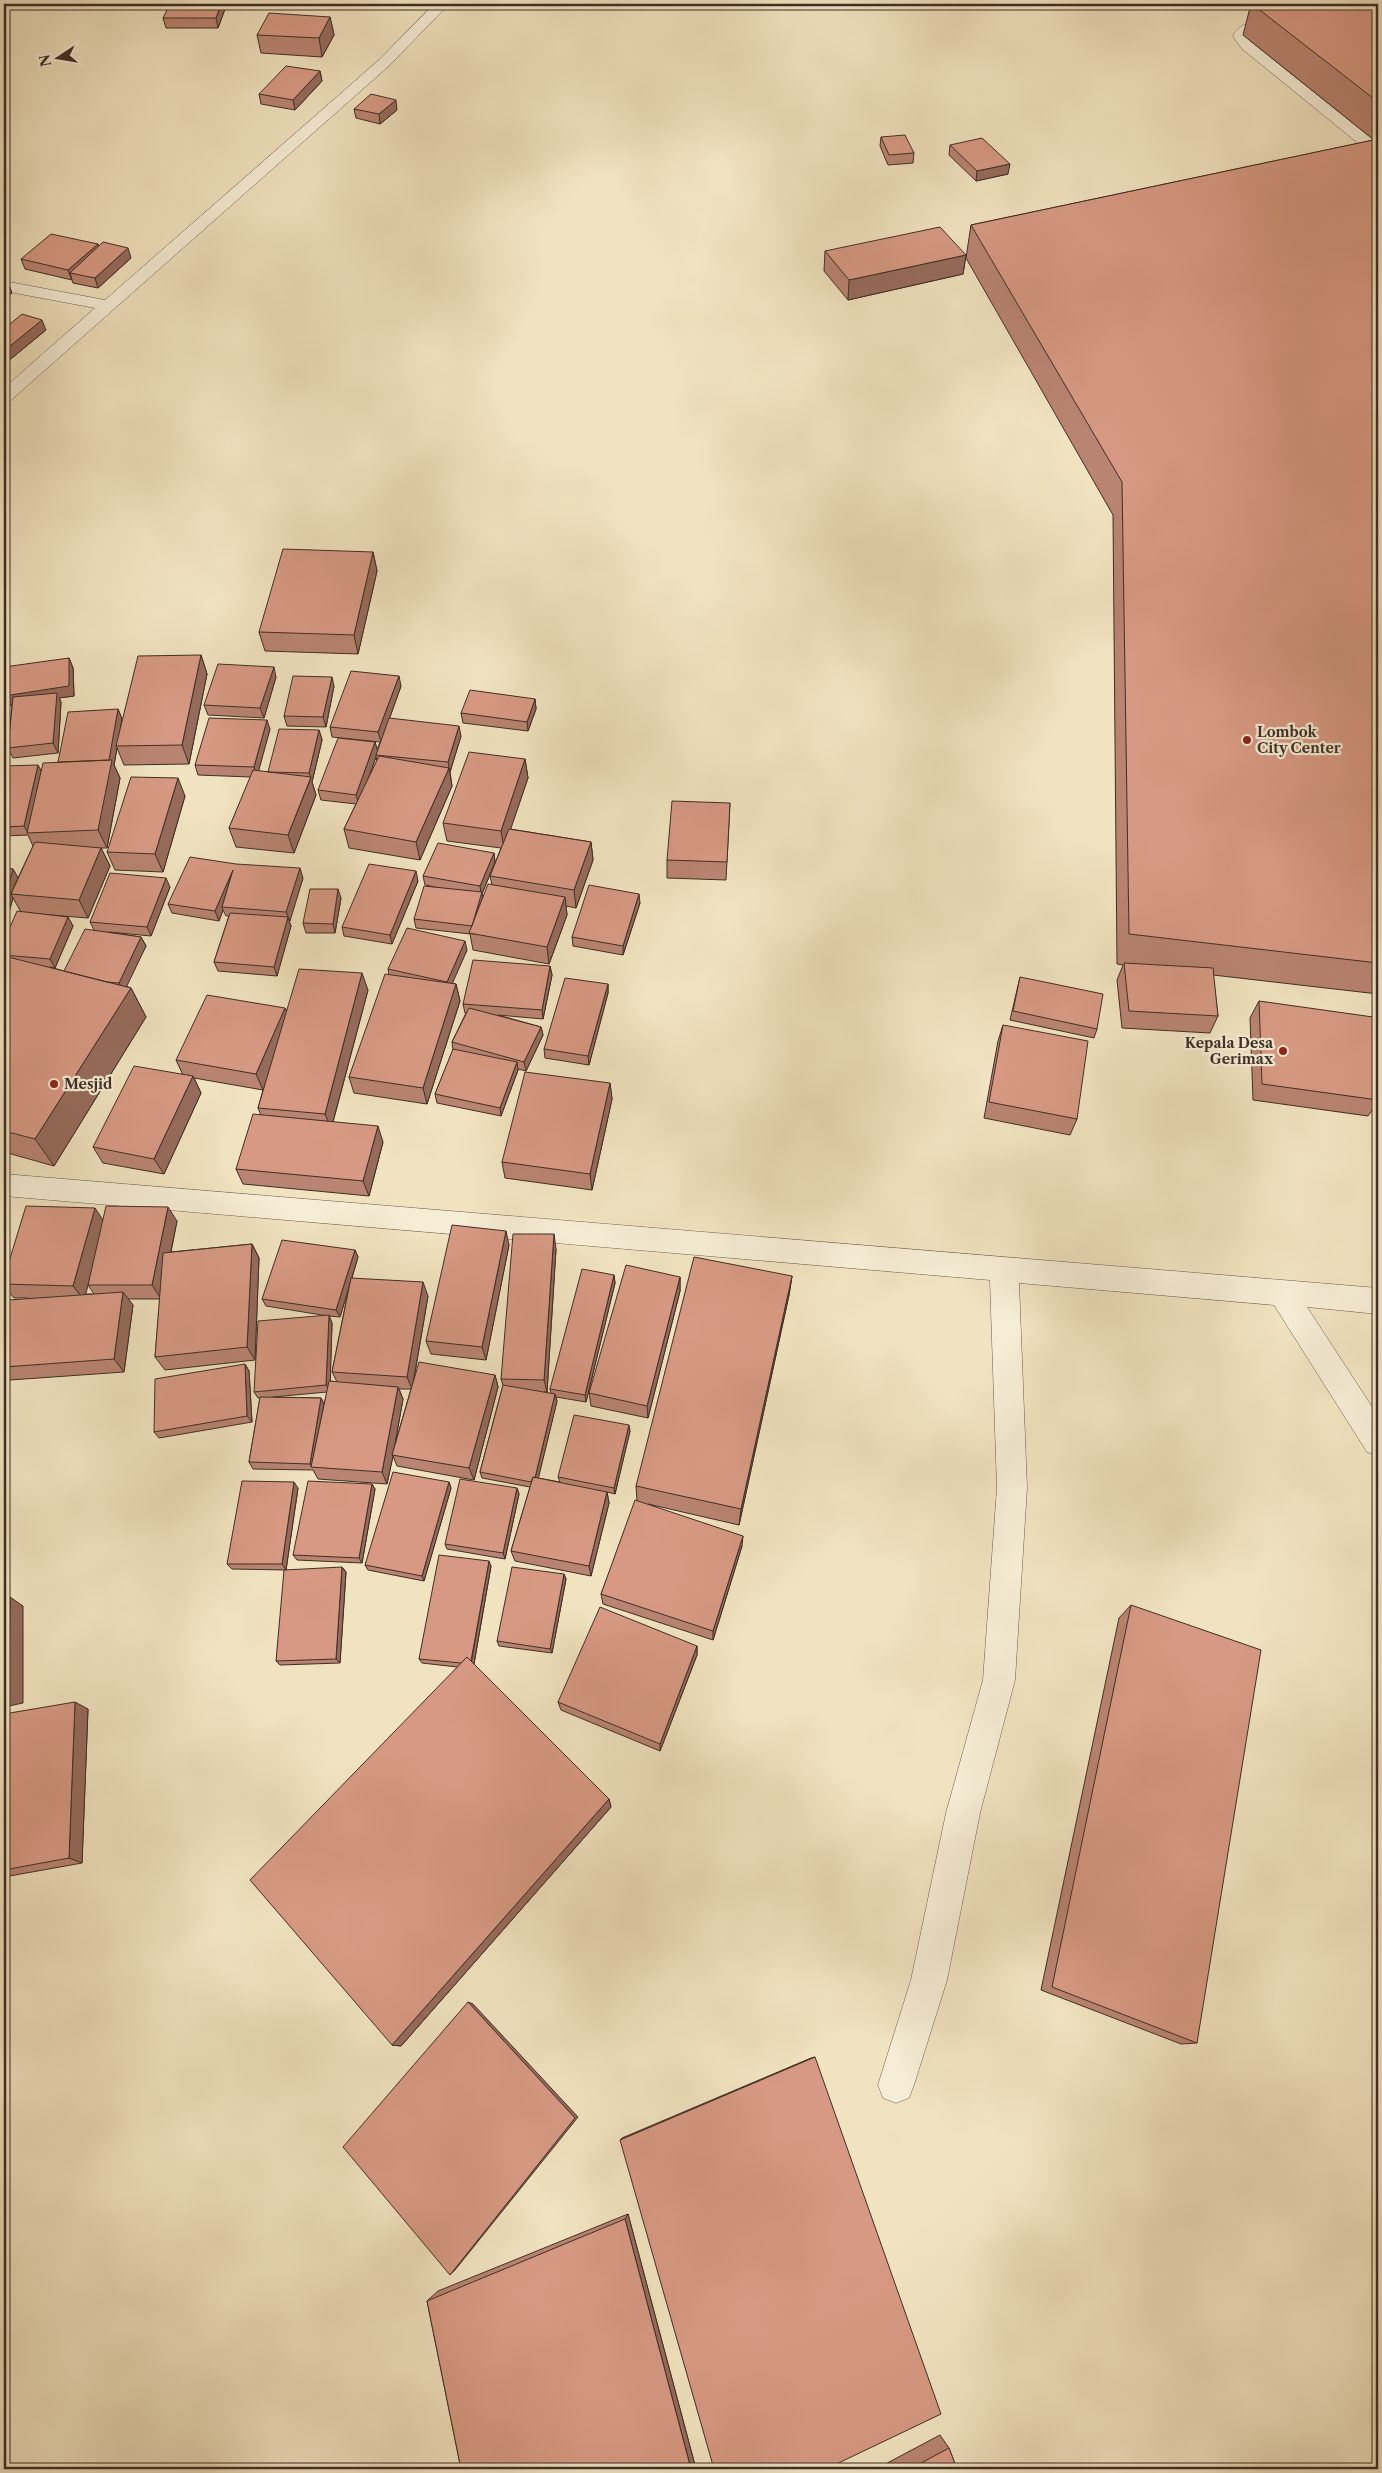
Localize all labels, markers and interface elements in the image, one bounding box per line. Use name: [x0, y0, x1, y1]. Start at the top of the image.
north arrow: [32, 32, 82, 82]
text: N: [35, 53, 55, 69]
place label: Lombok City Center: [1257, 723, 1341, 757]
marker: Lombok City Center: [1241, 734, 1253, 746]
place label: Kepala Desa Gerimax: [1185, 1034, 1274, 1068]
marker: Kepala Desa Gerimax: [1277, 1045, 1289, 1057]
place label: Mesjid: [64, 1075, 113, 1093]
marker: Mesjid: [48, 1078, 60, 1090]

